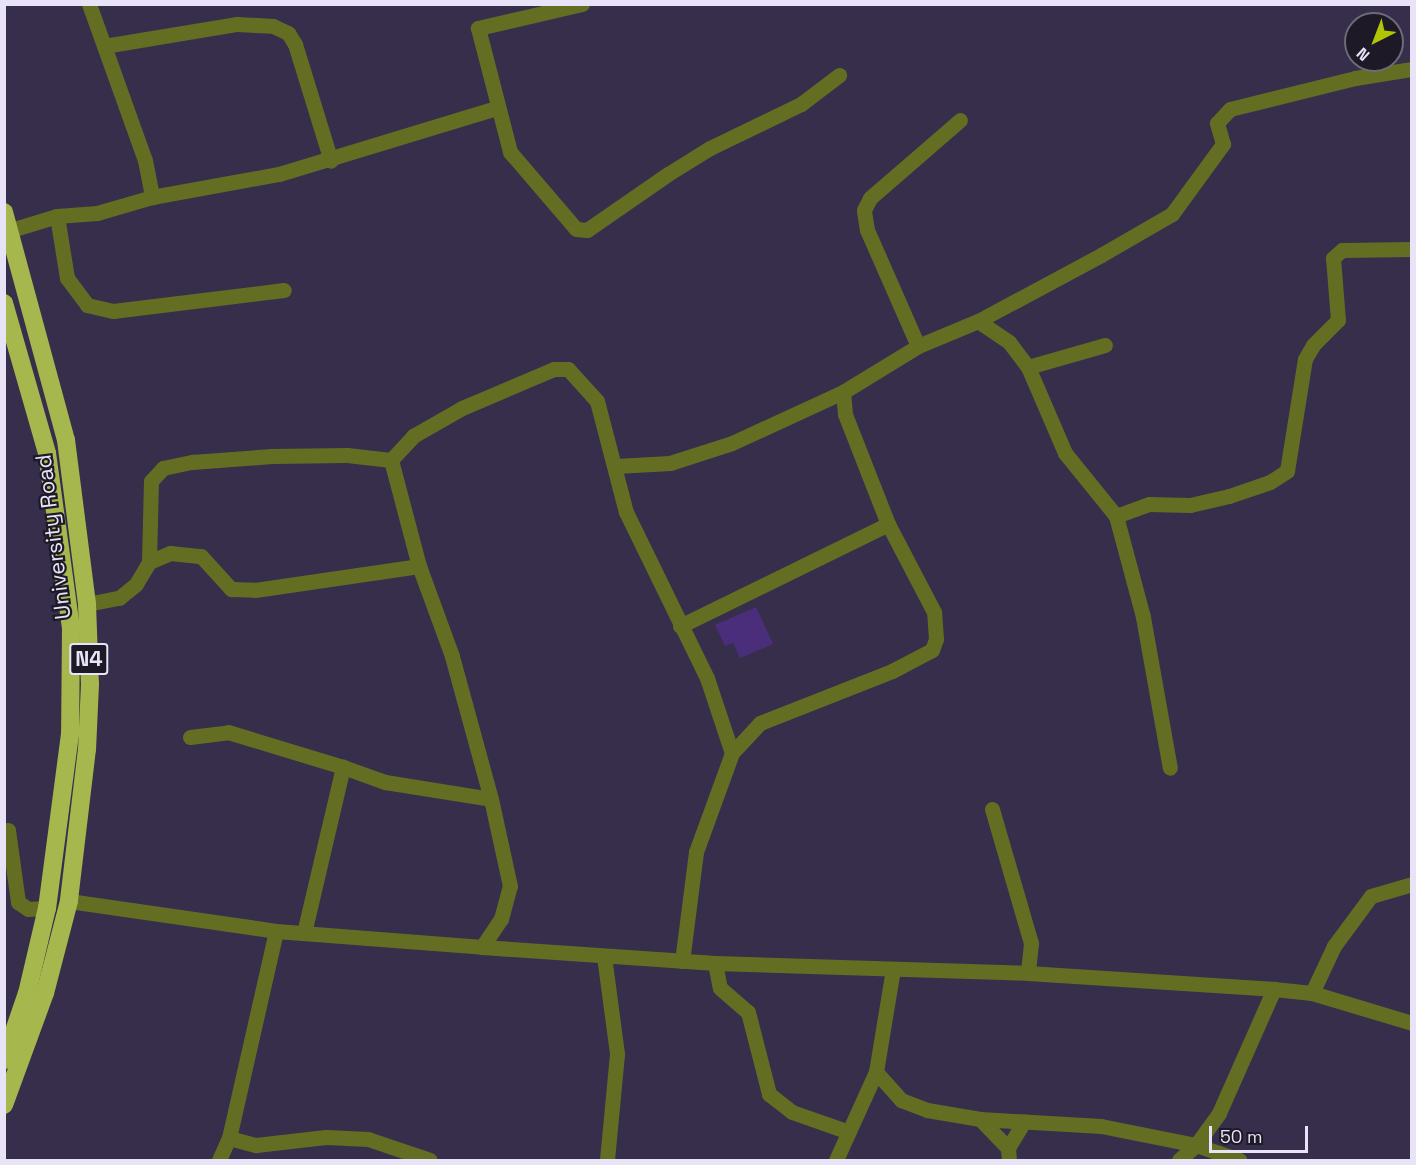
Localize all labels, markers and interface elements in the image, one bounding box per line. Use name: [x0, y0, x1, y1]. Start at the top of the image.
north arrow: [1344, 12, 1404, 72]
text: N: [1352, 43, 1374, 66]
street label: University Road: [30, 453, 76, 621]
road number: N4: [68, 641, 110, 677]
scale bar: [1212, 1114, 1311, 1152]
text: 50 m: [1220, 1125, 1262, 1148]

